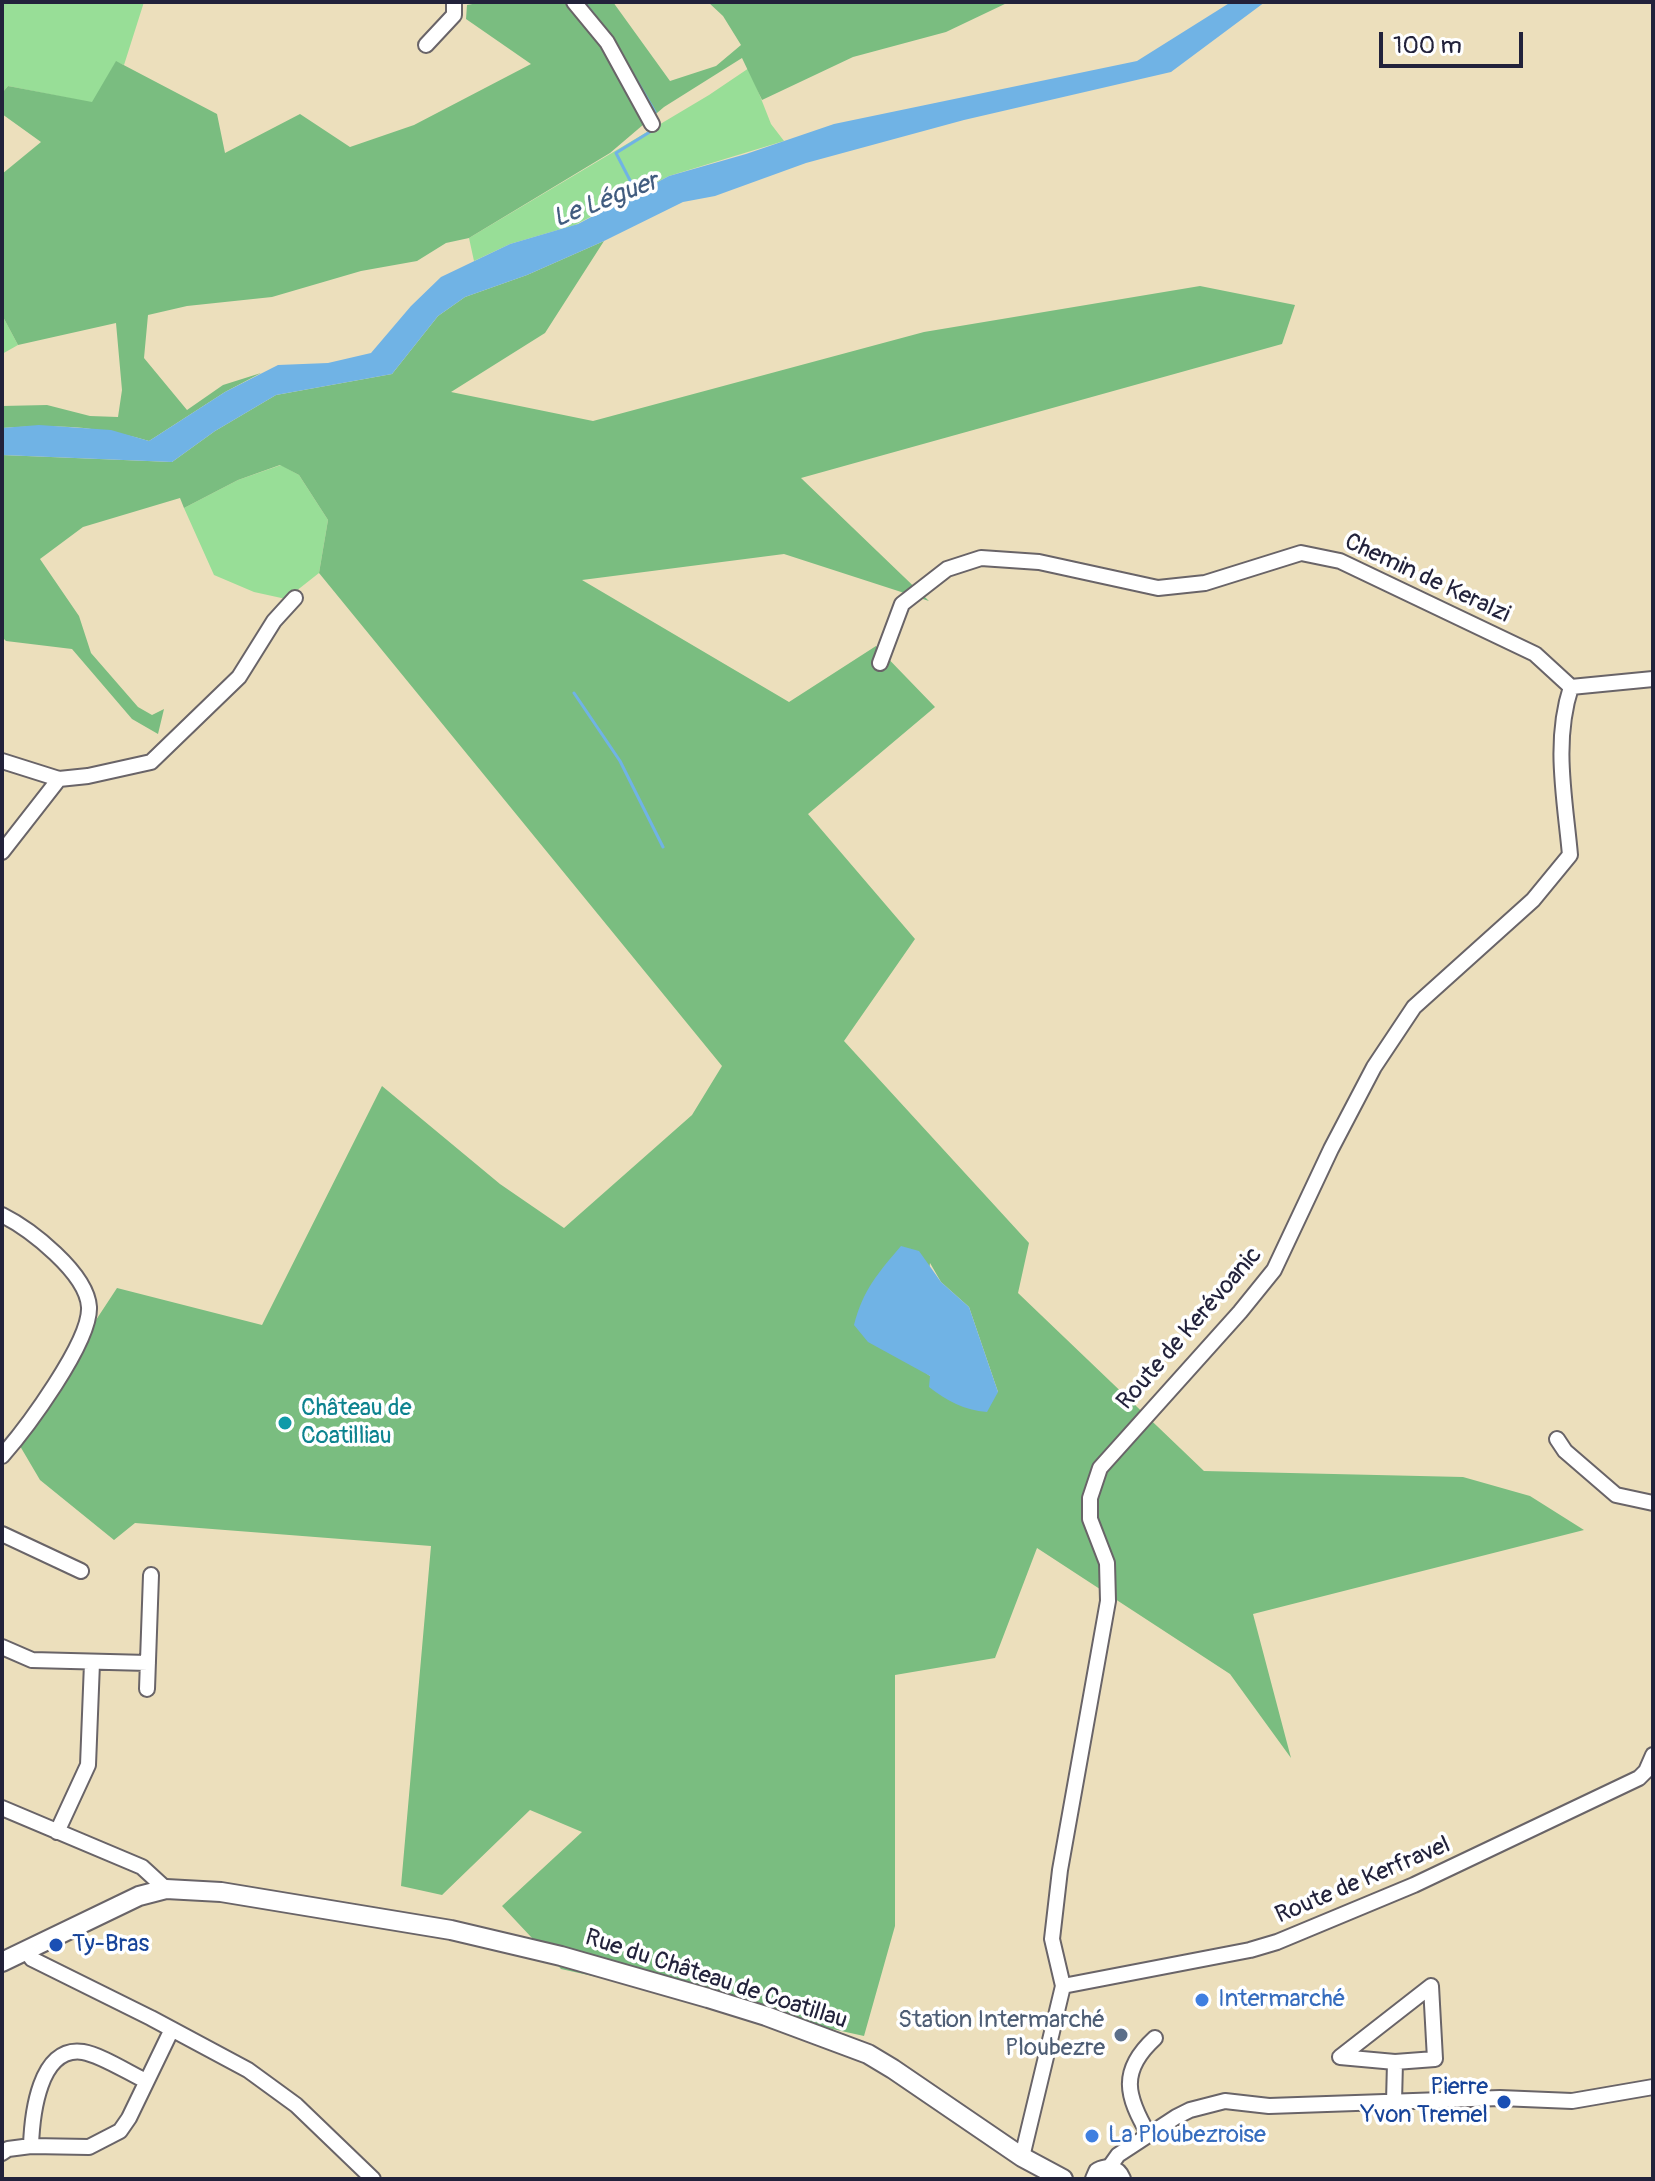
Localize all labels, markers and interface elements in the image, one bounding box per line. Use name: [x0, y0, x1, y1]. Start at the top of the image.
scale bar: [1383, 16, 1527, 66]
text: 100 m: [1393, 31, 1462, 60]
water label: Le Léguer: [549, 167, 663, 235]
street label: Chemin de Keralzi: [1340, 528, 1514, 630]
street label: Route de Kerévoanic: [1111, 1242, 1269, 1416]
place label: Château de Coatilliau: [301, 1395, 412, 1451]
marker: Château de Coatilliau: [276, 1414, 294, 1432]
street label: Route de Kerfravel: [1271, 1831, 1455, 1931]
street label: Rue du Château de Coatillau: [581, 1924, 851, 2036]
place label: Ty-Bras: [72, 1931, 149, 1959]
marker: Ty-Bras: [47, 1936, 65, 1954]
place label: Intermarché: [1218, 1986, 1345, 2014]
marker: Intermarché: [1193, 1991, 1211, 2009]
place label: Station Intermarché Ploubezre: [898, 2007, 1105, 2063]
marker: Station Intermarché Ploubezre: [1112, 2026, 1130, 2044]
place label: Pierre Yvon Tremel: [1361, 2074, 1488, 2130]
marker: Pierre Yvon Tremel: [1495, 2093, 1513, 2111]
place label: La Ploubezroise: [1108, 2122, 1266, 2150]
marker: La Ploubezroise: [1083, 2127, 1101, 2145]

